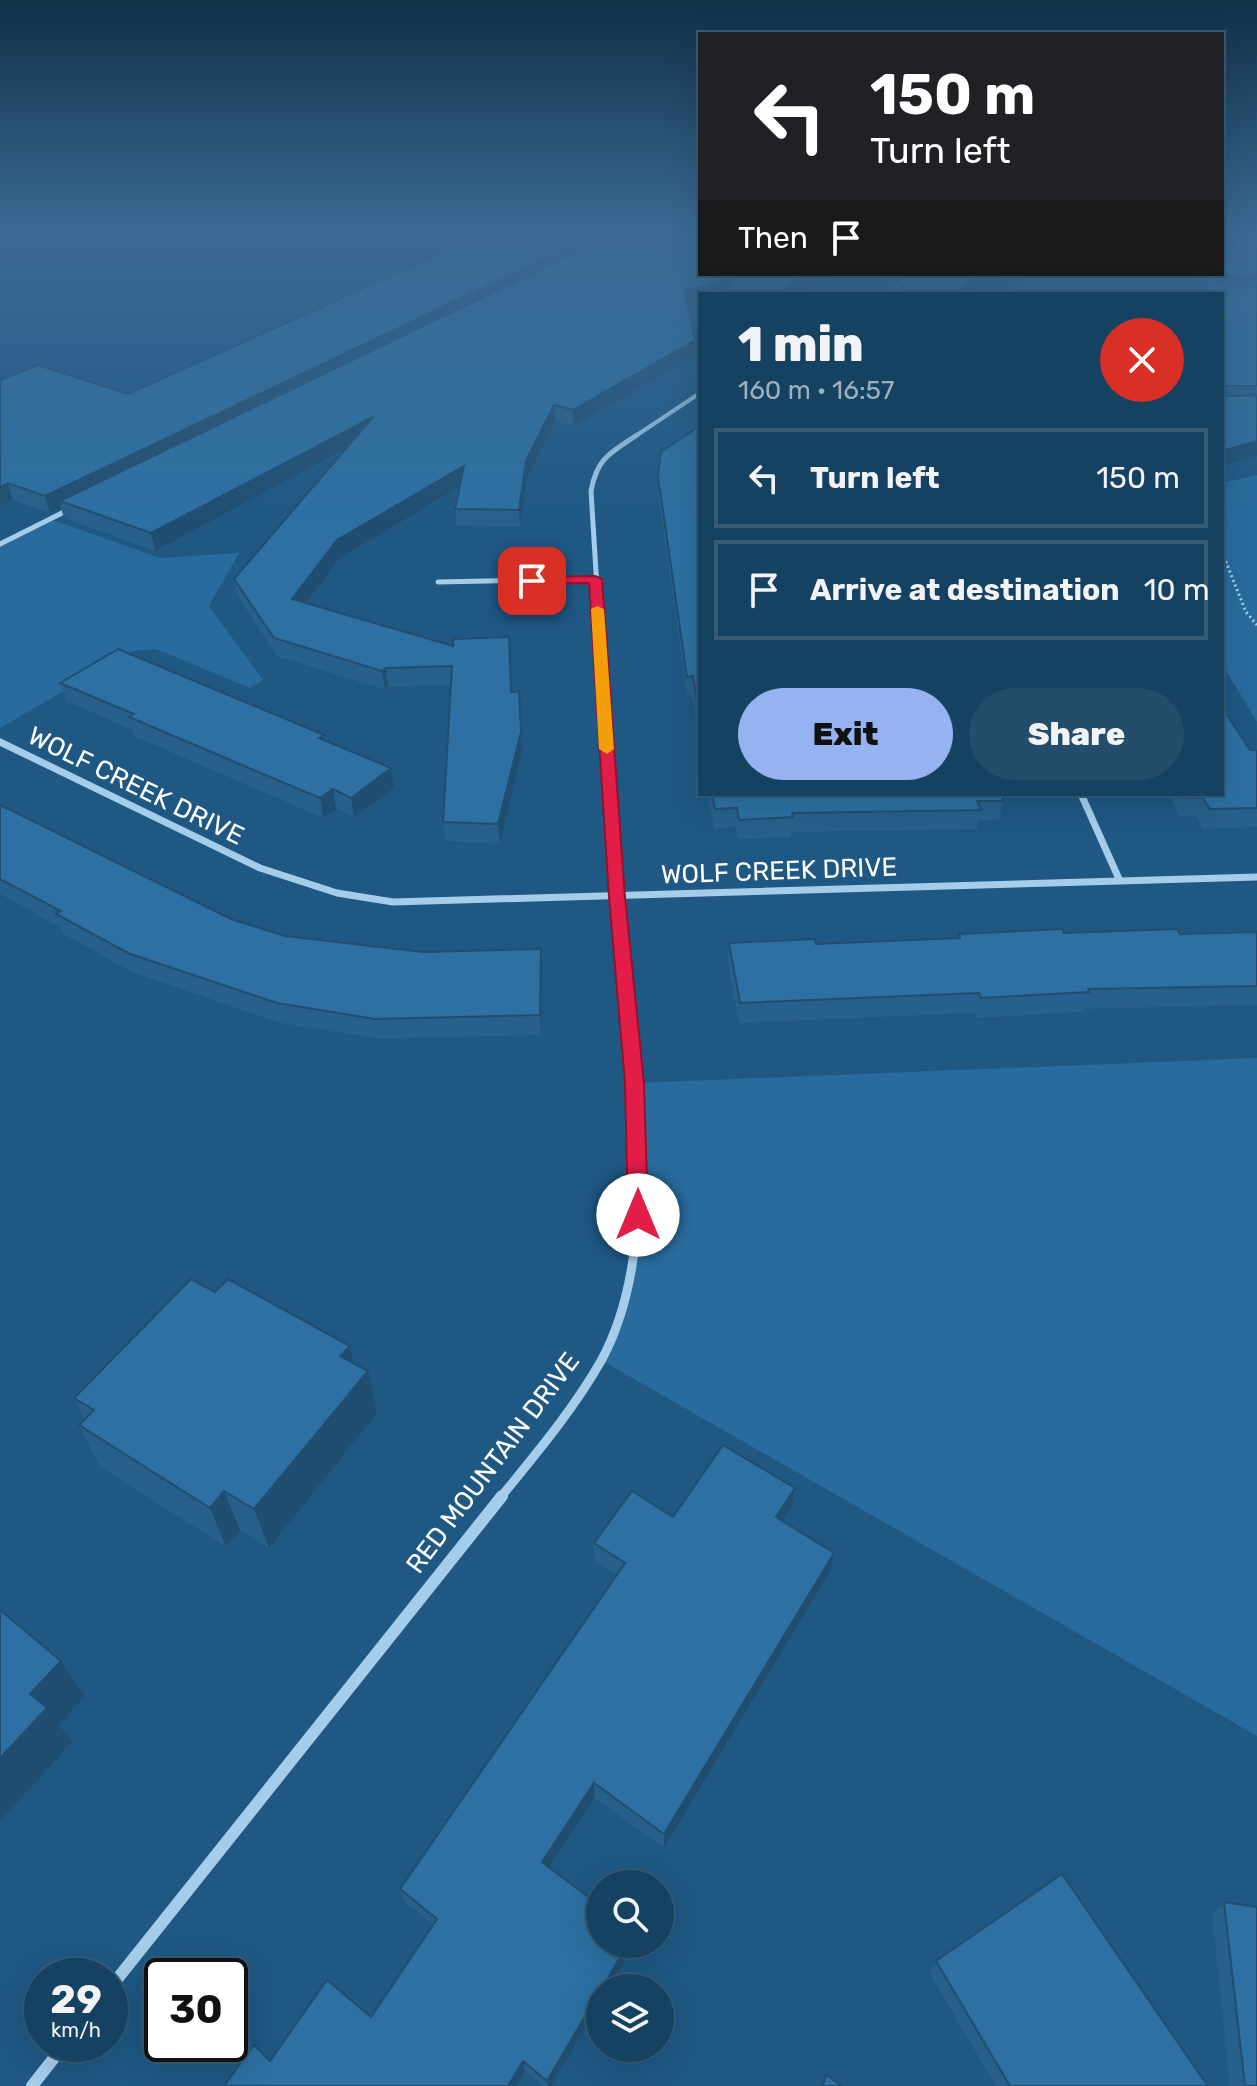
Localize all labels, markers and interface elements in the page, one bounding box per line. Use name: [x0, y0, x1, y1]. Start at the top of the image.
text: 150 m: [870, 62, 1035, 128]
icon: left: [738, 64, 842, 168]
text: Turn left: [870, 129, 1011, 172]
icon: arrive: [824, 216, 868, 260]
text: Then: [738, 220, 808, 256]
text: 1 min: [738, 316, 864, 373]
button: close: [1100, 318, 1184, 402]
text: 160 m · 16:57: [738, 375, 894, 406]
icon: left: [742, 456, 786, 500]
text: Turn left: [810, 460, 940, 496]
text: 150 m: [1096, 460, 1180, 496]
pin: [498, 547, 566, 615]
icon: arrive: [510, 559, 554, 603]
icon: arrive: [742, 568, 786, 612]
text: Arrive at destination: [810, 572, 1120, 608]
text: 10 m: [1144, 572, 1210, 608]
button: Exit: [738, 688, 953, 780]
button: Share: [969, 688, 1184, 780]
street label: WOLF CREEK DRIVE: [23, 720, 249, 852]
street label: WOLF CREEK DRIVE: [660, 851, 898, 891]
position arrow: [596, 1173, 680, 1257]
street label: RED MOUNTAIN DRIVE: [400, 1346, 586, 1580]
map controls: [586, 1870, 674, 2062]
button: search: [586, 1870, 674, 1958]
speed limit sign: 30: [144, 1958, 248, 2062]
button: layers: [586, 1974, 674, 2062]
text: 29: [50, 1976, 102, 2023]
text: km/h: [51, 2018, 101, 2042]

